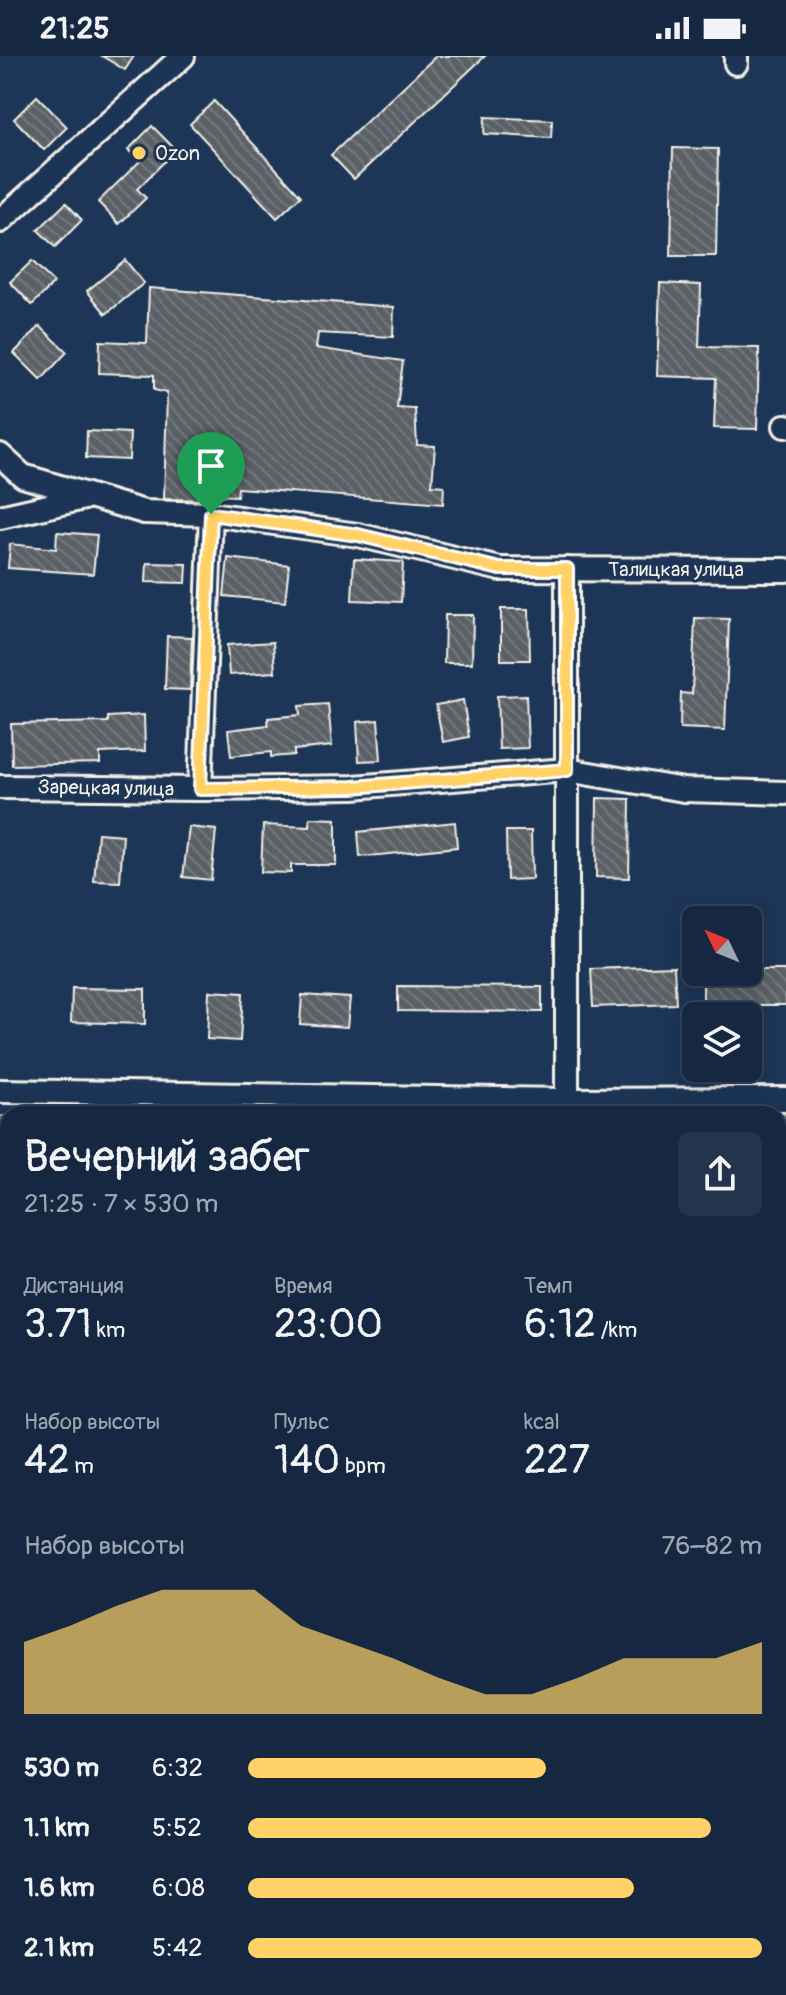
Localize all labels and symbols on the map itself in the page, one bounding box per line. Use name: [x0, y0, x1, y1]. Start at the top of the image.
place label: Ozon: [155, 141, 200, 166]
marker: Ozon: [130, 144, 148, 162]
pin: [177, 432, 245, 514]
street label: Талицкая улица: [608, 557, 744, 582]
street label: Зарецкая улица: [38, 774, 174, 802]
north arrow: [682, 906, 762, 986]

